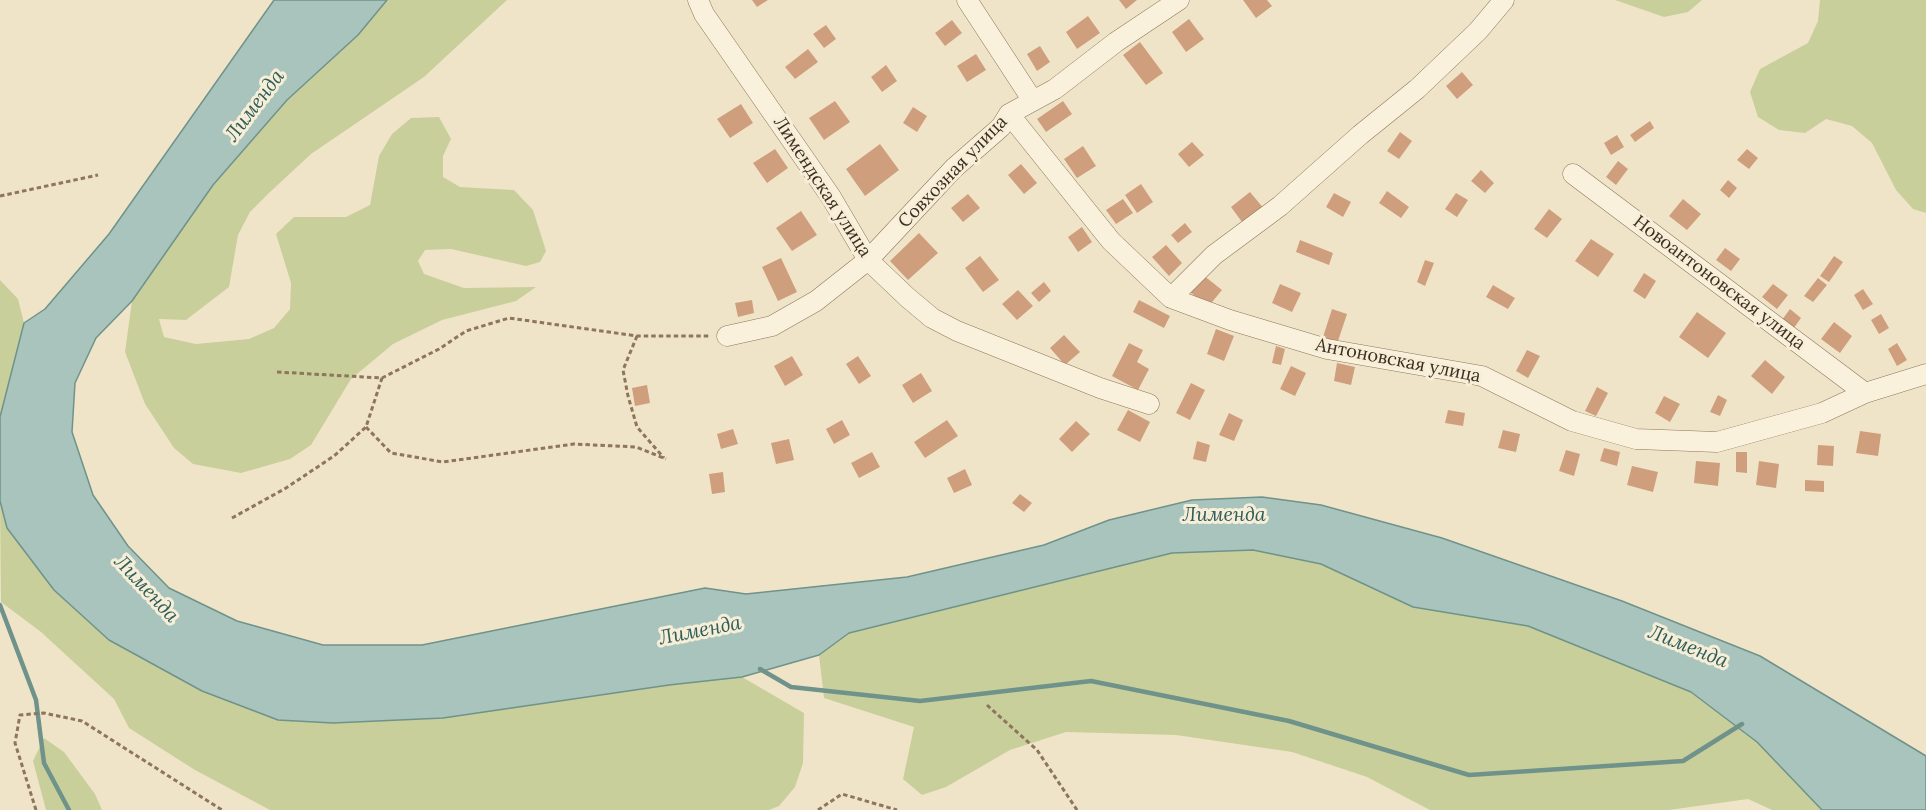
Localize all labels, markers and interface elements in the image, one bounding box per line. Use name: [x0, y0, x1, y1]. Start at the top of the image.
water label: Лименда: [220, 65, 290, 147]
street label: Совхозная улица: [894, 111, 1012, 233]
street label: Лимендская улица: [768, 113, 876, 261]
street label: Новоантоновская улица: [1629, 211, 1809, 355]
street label: Антоновская улица: [1314, 334, 1482, 388]
water label: Лименда: [1182, 503, 1266, 527]
water label: Лименда: [109, 550, 183, 628]
water label: Лименда: [657, 611, 743, 651]
water label: Лименда: [1645, 620, 1731, 674]

